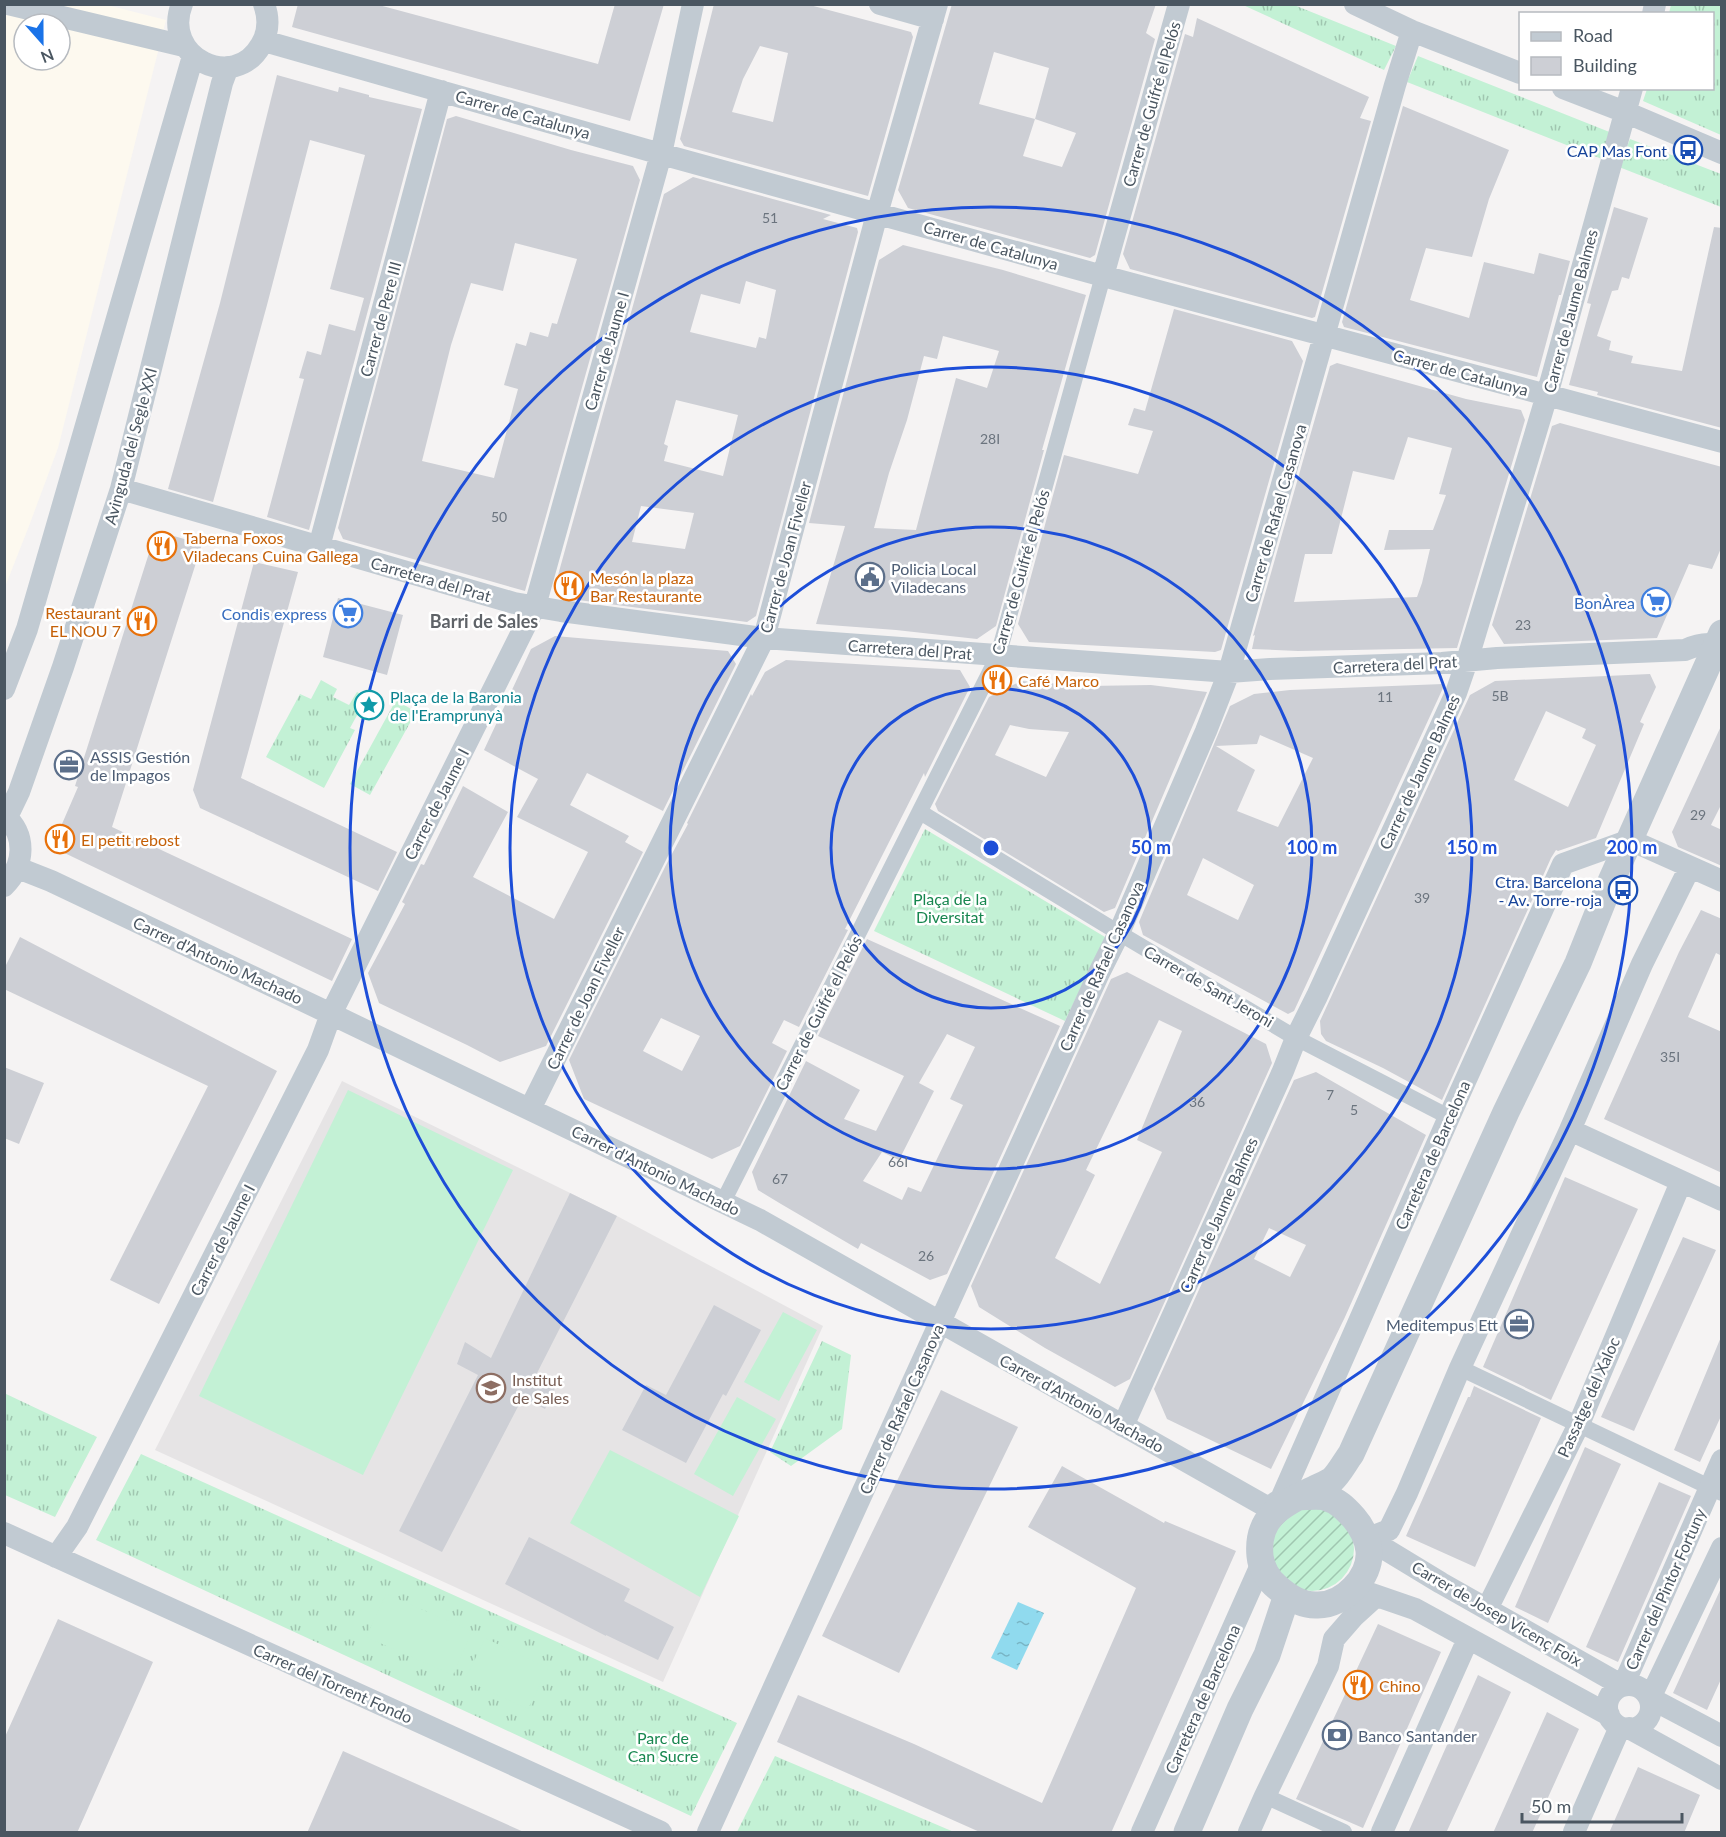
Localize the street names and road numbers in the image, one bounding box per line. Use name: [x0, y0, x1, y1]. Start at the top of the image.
street label: Carrer de Guifré el Pelós: [1118, 19, 1184, 189]
street label: Carrer de Catalunya: [453, 86, 593, 142]
street label: Carrer de Catalunya: [921, 217, 1061, 273]
street label: Carrer de Jaume Balmes: [1539, 227, 1601, 395]
street label: Carrer de Pere III: [355, 259, 405, 379]
street label: Carrer de Jaume I: [580, 289, 632, 413]
street label: Carrer de Catalunya: [1391, 345, 1531, 399]
street label: Avinguda del Segle XXI: [100, 365, 160, 527]
street label: Carrer de Rafael Casanova: [1240, 422, 1310, 604]
street label: Carrer de Joan Fiveller: [756, 479, 815, 635]
street label: Carrer de Guifré el Pelós: [987, 487, 1053, 657]
street label: Carretera del Prat: [369, 553, 494, 605]
street label: Carretera del Prat: [847, 635, 973, 663]
street label: Carretera del Prat: [1332, 651, 1458, 677]
street label: Carrer de Jaume Balmes: [1375, 692, 1463, 852]
street label: Carrer de Jaume I: [400, 745, 472, 863]
street label: Carrer de Rafael Casanova: [1055, 878, 1147, 1054]
street label: Carrer d'Antonio Machado: [130, 912, 306, 1008]
street label: Carrer de Joan Fiveller: [542, 923, 628, 1073]
street label: Carrer de Guifré el Pelós: [771, 932, 865, 1094]
street label: Carrer de Sant Jeroni: [1141, 941, 1277, 1031]
street label: Carretera de Barcelona: [1391, 1078, 1473, 1232]
street label: Carrer d'Antonio Machado: [569, 1121, 743, 1219]
street label: Carrer de Jaume Balmes: [1175, 1134, 1261, 1296]
street label: Carrer de Jaume I: [186, 1181, 258, 1299]
street label: Carrer de Rafael Casanova: [855, 1321, 947, 1497]
street label: Passatge del Xaloc: [1553, 1334, 1623, 1460]
street label: Carrer d'Antonio Machado: [997, 1350, 1167, 1456]
street label: Carrer del Pintor Fortuny: [1621, 1505, 1710, 1673]
street label: Carrer de Josep Vicenç Foix: [1409, 1557, 1585, 1669]
street label: Carretera de Barcelona: [1161, 1622, 1243, 1776]
street label: Carrer del Torrent Fondo: [250, 1639, 416, 1727]

